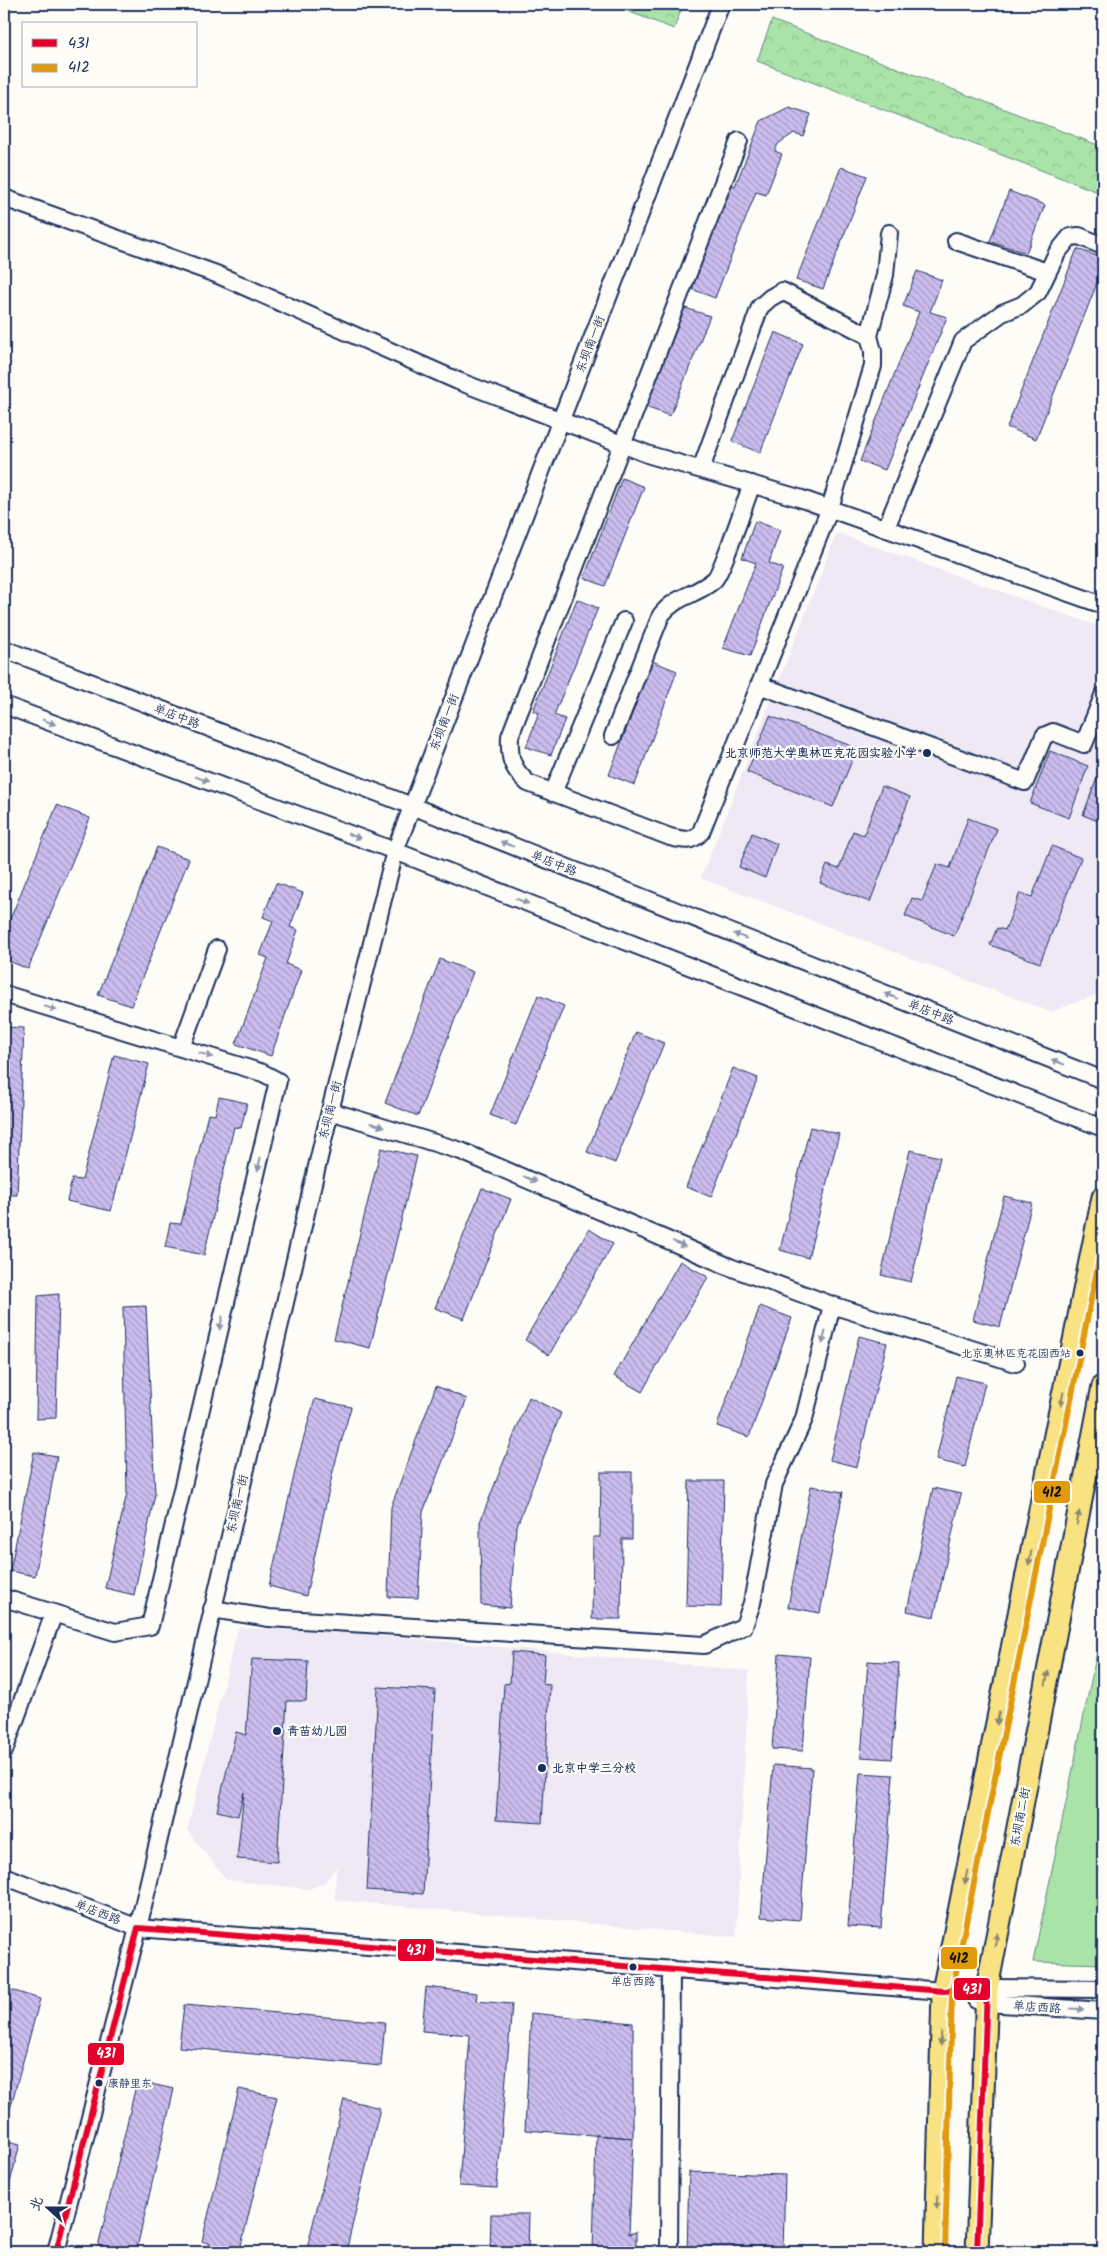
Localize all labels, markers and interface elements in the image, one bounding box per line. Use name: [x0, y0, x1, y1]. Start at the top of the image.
legend: [22, 22, 198, 88]
text: 431: [68, 32, 90, 56]
text: 412: [68, 56, 90, 80]
street label: 东坝南一街: [571, 313, 610, 376]
street label: 东坝南一街: [425, 691, 464, 754]
street label: 单店中路: [151, 699, 203, 734]
one-way arrow: [42, 719, 57, 726]
place label: 北京师范大学奥林匹克花园实验小学: [725, 744, 917, 763]
marker: 北京师范大学奥林匹克花园实验小学: [921, 747, 933, 759]
one-way arrow: [194, 776, 209, 783]
one-way arrow: [347, 832, 362, 840]
one-way arrow: [499, 840, 514, 848]
street label: 单店中路: [528, 846, 580, 881]
one-way arrow: [515, 897, 530, 905]
one-way arrow: [732, 932, 747, 939]
one-way arrow: [883, 992, 898, 999]
street label: 单店中路: [905, 995, 957, 1030]
one-way arrow: [43, 1005, 58, 1013]
one-way arrow: [198, 1052, 213, 1060]
one-way arrow: [1051, 1058, 1065, 1066]
street label: 东坝南一街: [314, 1079, 347, 1142]
one-way arrow: [369, 1122, 384, 1130]
one-way arrow: [255, 1157, 263, 1172]
one-way arrow: [523, 1176, 537, 1184]
one-way arrow: [672, 1241, 686, 1249]
one-way arrow: [217, 1315, 225, 1330]
one-way arrow: [820, 1329, 828, 1344]
place label: 北京奥林匹克花园西站: [961, 1345, 1071, 1363]
marker: 北京奥林匹克花园西站: [1075, 1348, 1085, 1358]
one-way arrow: [1058, 1392, 1066, 1407]
street label: 东坝南一街: [221, 1473, 253, 1535]
line badge: 412: [1033, 1480, 1071, 1504]
text: 412: [1042, 1482, 1062, 1504]
one-way arrow: [1074, 1510, 1082, 1526]
one-way arrow: [1026, 1551, 1034, 1566]
one-way arrow: [1043, 1670, 1051, 1685]
one-way arrow: [994, 1710, 1002, 1725]
place label: 青苗幼儿园: [287, 1722, 347, 1741]
marker: 青苗幼儿园: [271, 1725, 283, 1737]
place label: 北京中学三分校: [552, 1759, 636, 1778]
marker: 北京中学三分校: [536, 1762, 548, 1774]
street label: 东坝南二街: [1005, 1786, 1036, 1848]
one-way arrow: [961, 1869, 969, 1885]
street label: 单店西路: [72, 1895, 124, 1930]
one-way arrow: [992, 1933, 1000, 1948]
line badge: 431: [397, 1938, 435, 1962]
text: 431: [406, 1940, 427, 1962]
line badge: 412: [940, 1946, 978, 1970]
text: 412: [949, 1948, 969, 1970]
marker: 单店西路: [628, 1962, 638, 1972]
place label: 单店西路: [611, 1973, 655, 1991]
line badge: 431: [953, 1977, 991, 2001]
text: 431: [962, 1979, 983, 2001]
street label: 单店西路: [1012, 1996, 1062, 2019]
one-way arrow: [1069, 2005, 1085, 2013]
one-way arrow: [937, 2032, 945, 2048]
line badge: 431: [87, 2042, 125, 2066]
text: 431: [96, 2043, 117, 2065]
place label: 康静里东: [108, 2075, 152, 2093]
marker: 康静里东: [94, 2078, 104, 2088]
north arrow: [22, 2184, 72, 2234]
text: 北: [24, 2193, 50, 2214]
one-way arrow: [933, 2194, 941, 2210]

